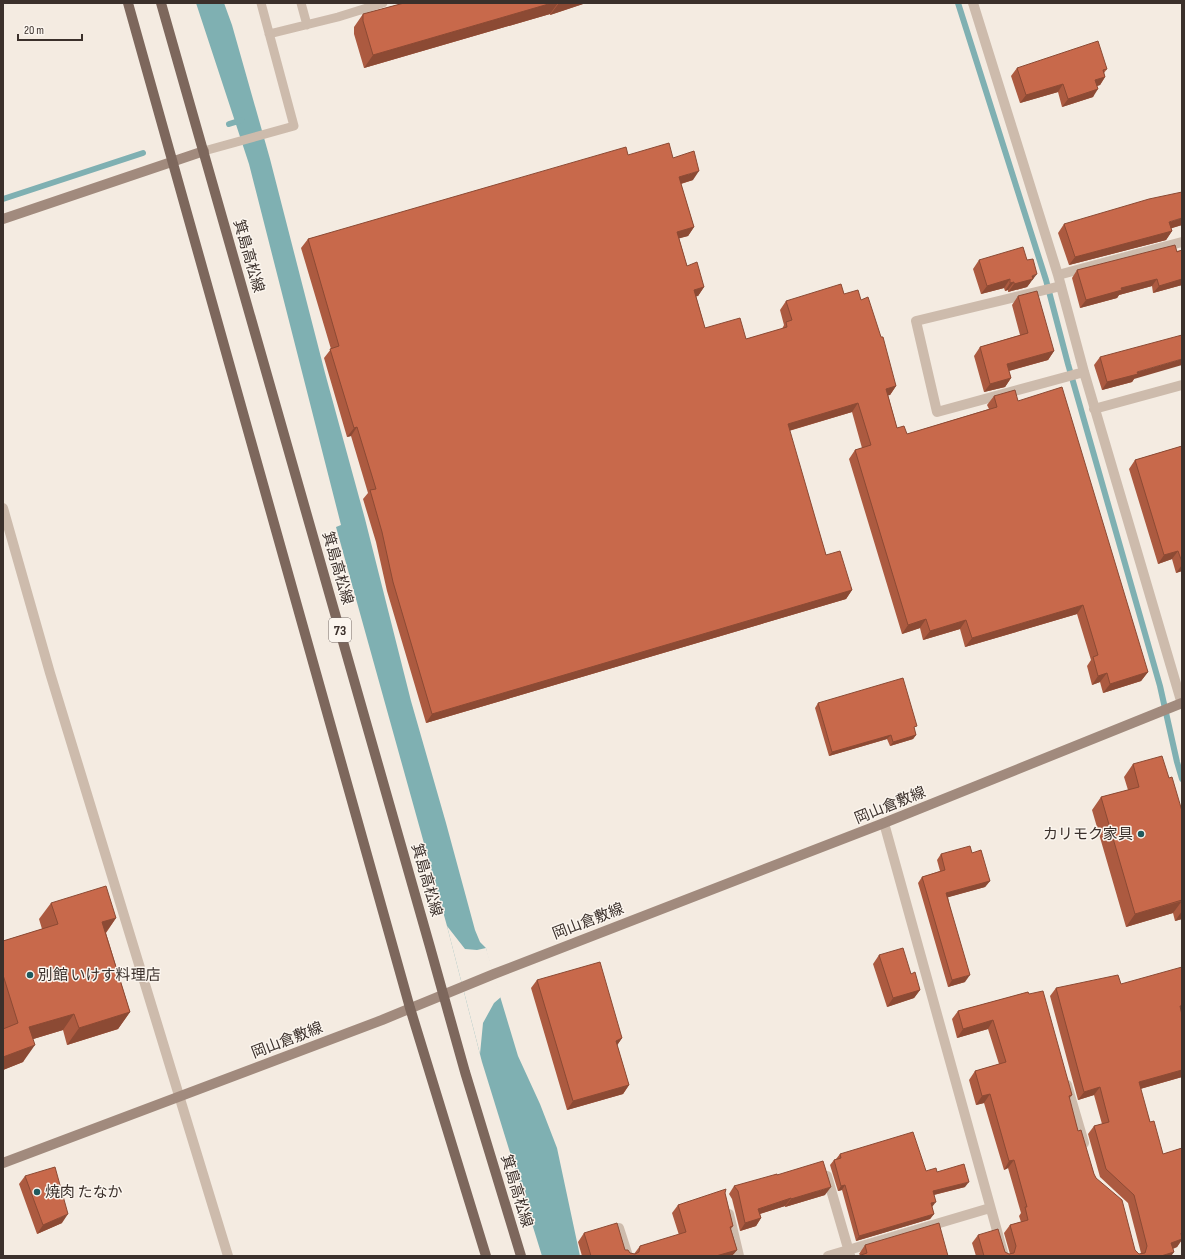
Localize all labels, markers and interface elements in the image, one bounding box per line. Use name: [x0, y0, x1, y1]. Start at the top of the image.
scale bar: [18, 16, 82, 42]
text: 20 m: [24, 23, 44, 38]
street label: 箕島高松線: [229, 217, 268, 295]
street label: 箕島高松線: [318, 529, 357, 607]
road number: 73: [329, 618, 351, 642]
street label: 岡山倉敷線: [852, 783, 929, 828]
place label: カリモク家具: [1043, 825, 1133, 844]
marker: カリモク家具: [1136, 829, 1146, 839]
street label: 箕島高松線: [407, 841, 446, 919]
street label: 岡山倉敷線: [550, 899, 627, 944]
place label: 別館 いけす料理店: [38, 966, 160, 985]
marker: 別館 いけす料理店: [25, 970, 35, 980]
street label: 岡山倉敷線: [249, 1018, 326, 1063]
street label: 箕島高松線: [496, 1152, 537, 1230]
place label: 焼肉 たなか: [45, 1183, 122, 1202]
marker: 焼肉 たなか: [32, 1187, 42, 1197]

